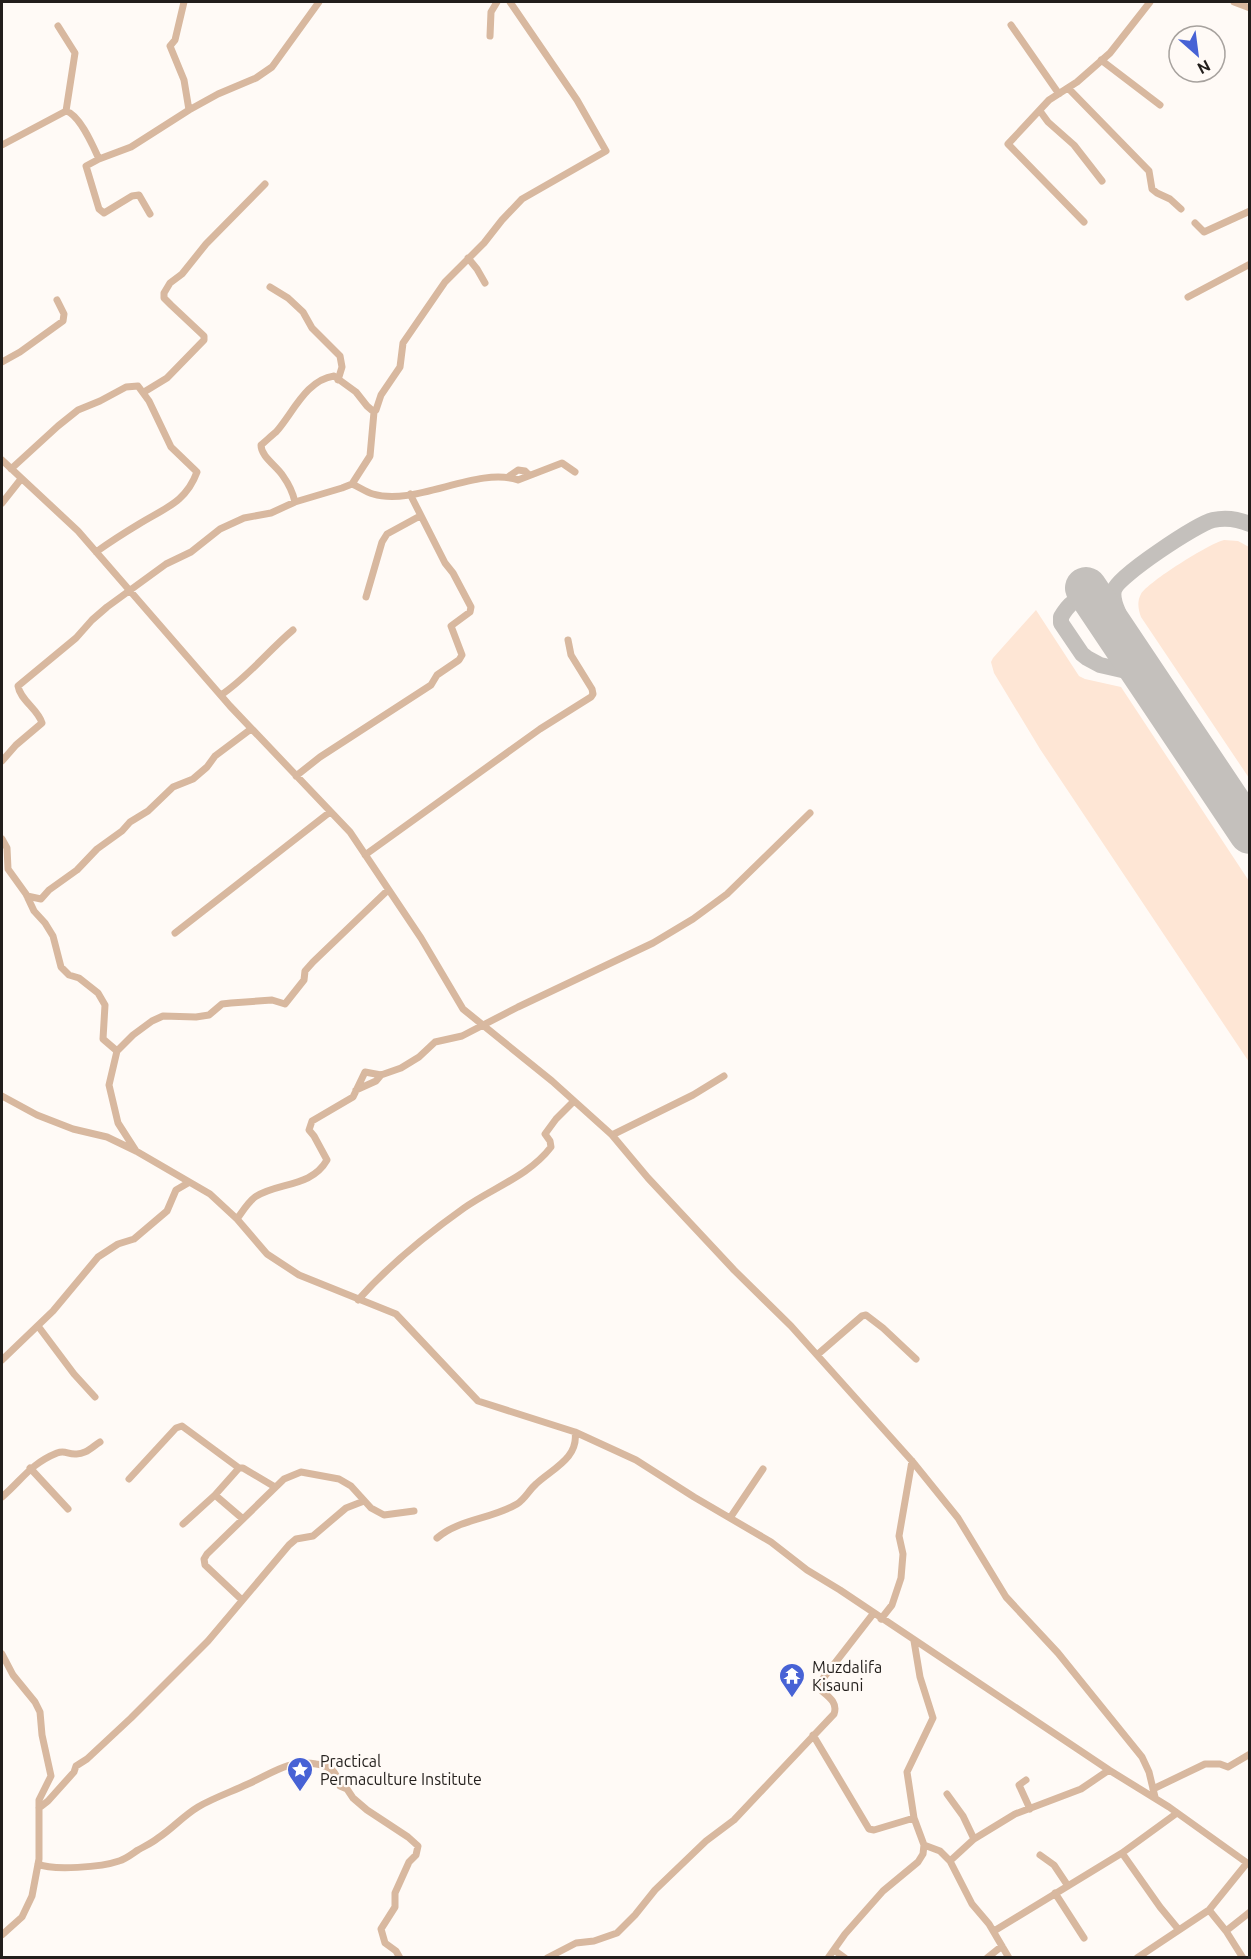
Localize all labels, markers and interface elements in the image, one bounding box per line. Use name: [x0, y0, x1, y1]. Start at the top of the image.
north arrow: [1167, 24, 1227, 84]
text: N: [1195, 56, 1214, 78]
place label: Muzdalifa Kisauni: [812, 1658, 882, 1694]
temple icon: Muzdalifa Kisauni: [777, 1661, 807, 1699]
place label: Practical Permaculture Institute: [320, 1752, 482, 1788]
place icon: Practical Permaculture Institute: [285, 1755, 315, 1793]

